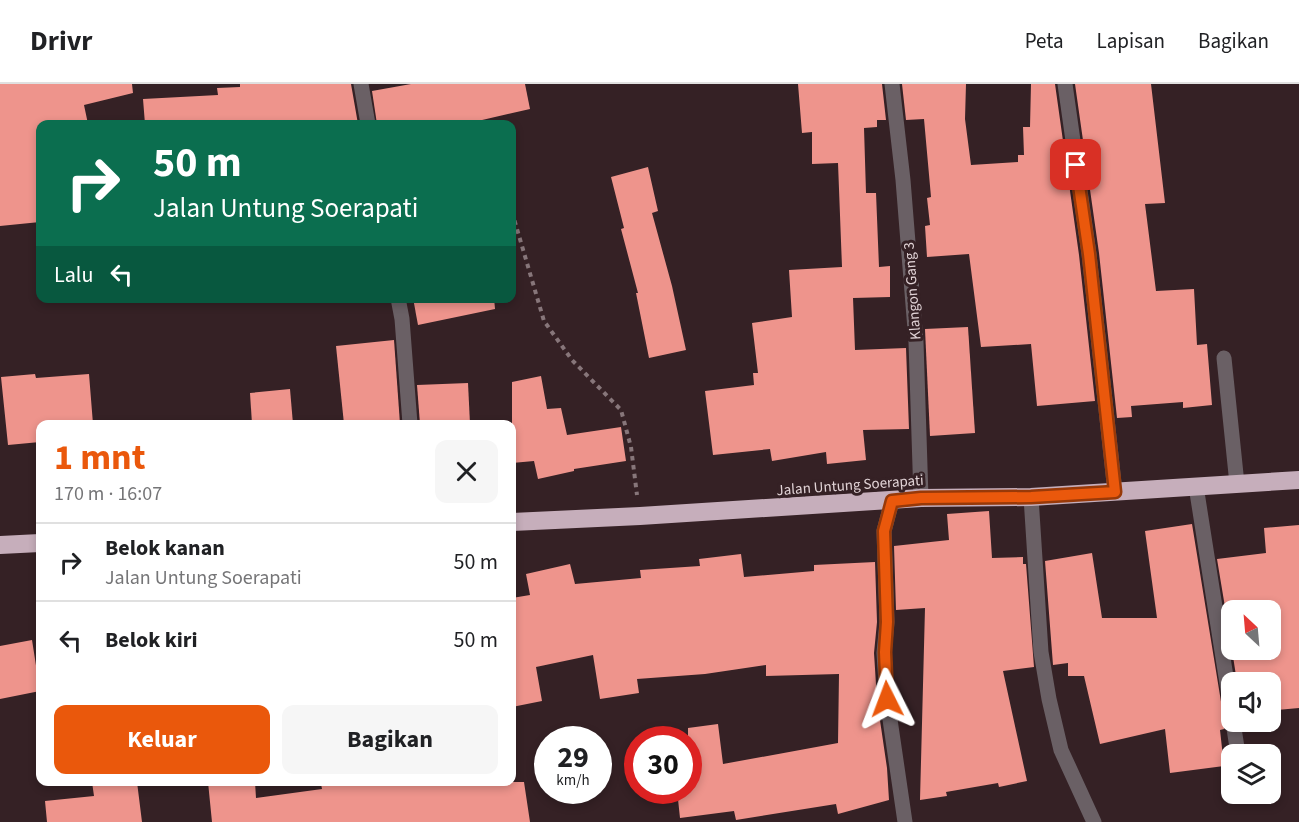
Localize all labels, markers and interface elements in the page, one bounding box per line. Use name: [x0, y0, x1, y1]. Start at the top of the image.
text: Drivr: [30, 21, 92, 61]
text: Peta: [1025, 26, 1064, 56]
text: Lapisan: [1097, 26, 1165, 56]
text: Bagikan: [1198, 26, 1269, 56]
text: 50 m: [153, 133, 242, 193]
pin: [1050, 139, 1101, 190]
icon: right: [54, 144, 132, 222]
icon: arrive: [1059, 148, 1092, 181]
text: Jalan Untung Soerapati: [153, 189, 418, 228]
street label: Klangon Gang 3: [899, 241, 926, 341]
icon: left: [105, 258, 138, 291]
text: Lalu: [54, 259, 93, 291]
text: 1 mnt: [54, 432, 145, 483]
button: close: [435, 440, 498, 503]
street label: Jalan Untung Soerapati: [776, 470, 924, 501]
text: 170 m · 16:07: [54, 480, 162, 508]
text: Belok kanan: [105, 532, 225, 564]
icon: right: [54, 546, 87, 579]
text: 50 m: [453, 546, 498, 578]
text: Jalan Untung Soerapati: [105, 564, 302, 592]
north arrow: [1221, 600, 1281, 660]
map controls: [1221, 600, 1281, 804]
icon: left: [54, 624, 87, 657]
text: Belok kiri: [105, 624, 198, 656]
text: 50 m: [453, 624, 498, 656]
position arrow: [855, 667, 919, 731]
button: sound: [1221, 672, 1281, 732]
button: Keluar: [54, 705, 270, 774]
button: Bagikan: [282, 705, 498, 774]
speed limit sign: 30: [624, 726, 702, 804]
text: 29: [557, 736, 589, 779]
button: layers: [1221, 744, 1281, 804]
text: km/h: [556, 770, 590, 791]

